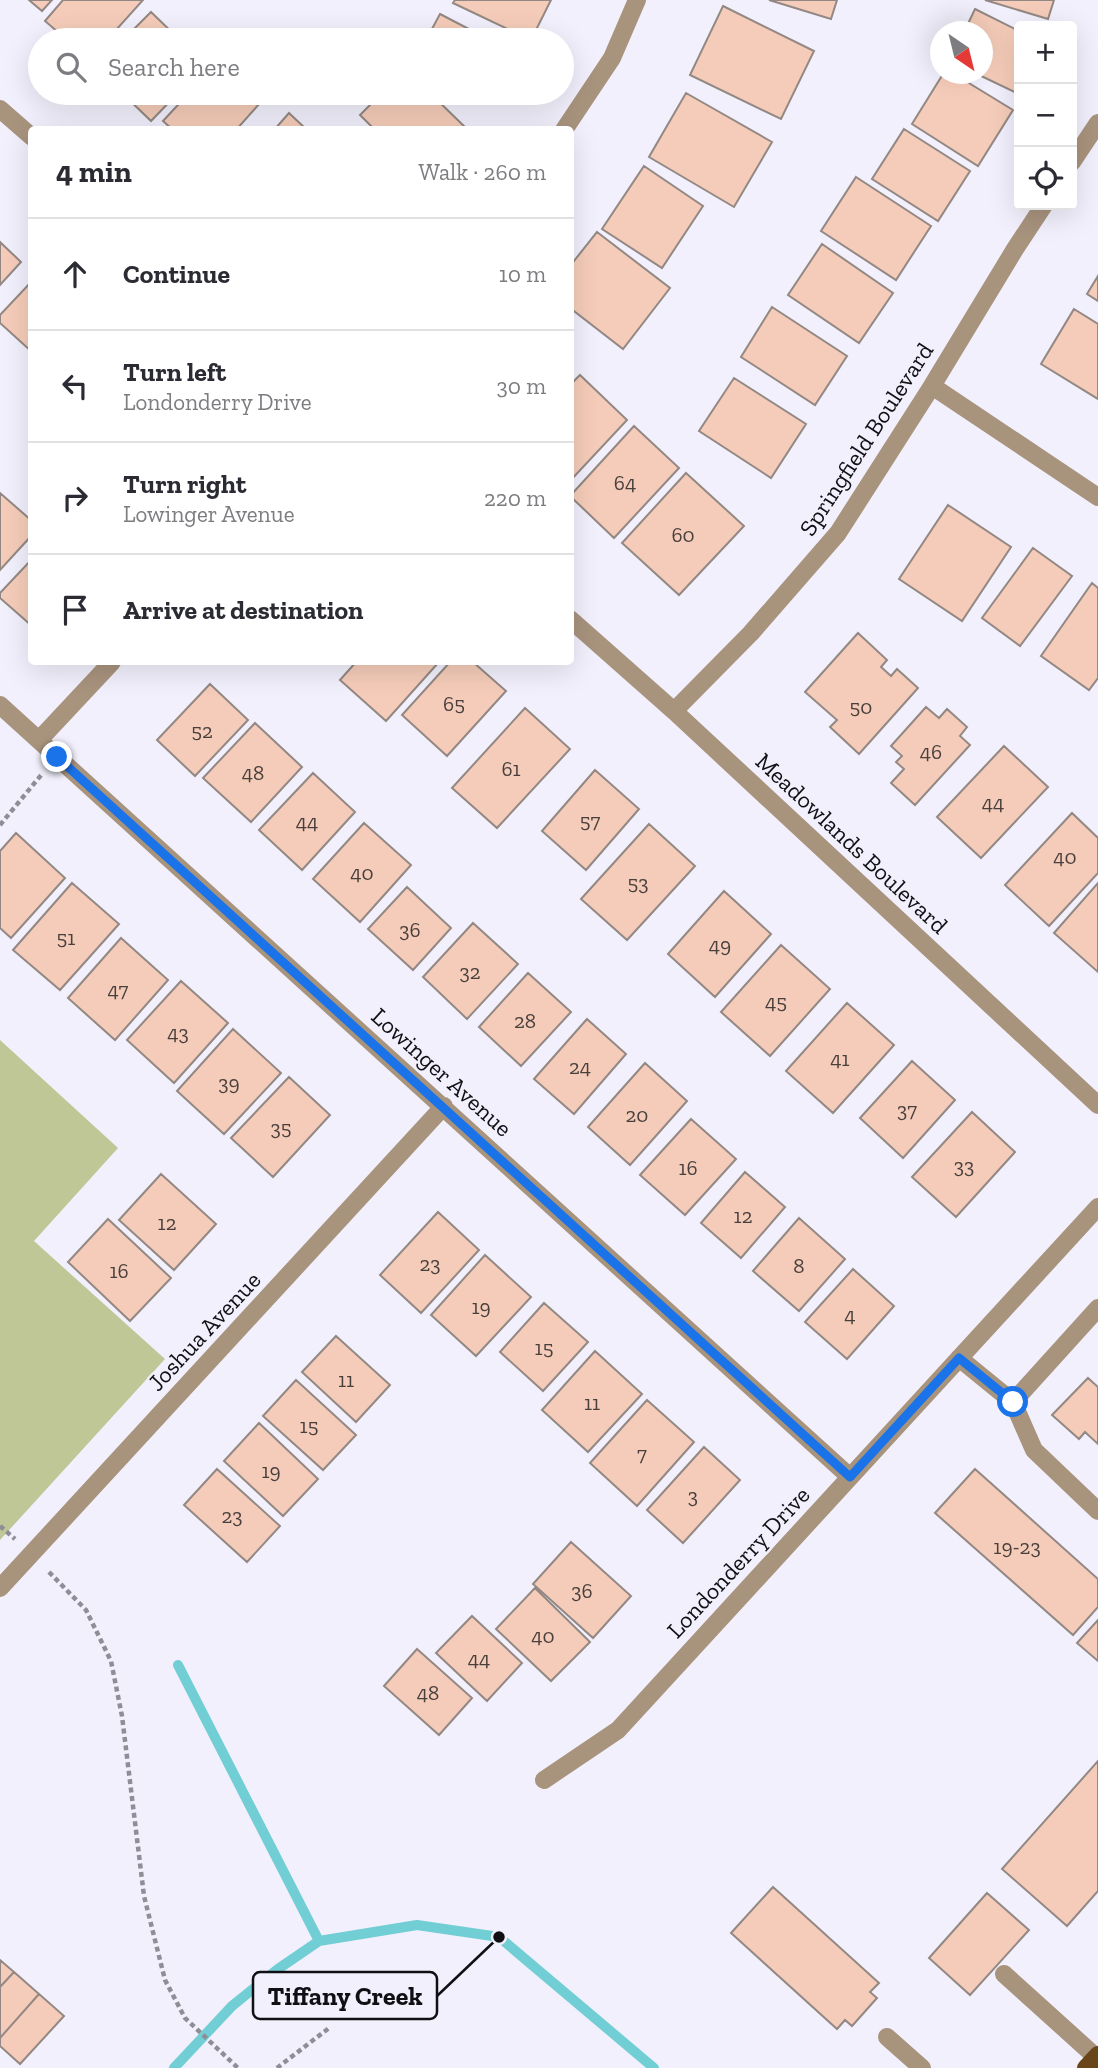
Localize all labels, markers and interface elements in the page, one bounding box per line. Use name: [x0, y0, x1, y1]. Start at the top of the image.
north arrow: [930, 21, 993, 84]
map controls: [1014, 21, 1077, 210]
button: +: [1014, 21, 1077, 84]
search box: [28, 28, 574, 105]
icon: search: [52, 48, 90, 86]
text: Search here: [108, 51, 240, 83]
button: −: [1014, 84, 1077, 147]
button: locate: [1014, 147, 1077, 210]
text: 4 min: [56, 154, 132, 190]
text: Walk · 260 m: [418, 158, 546, 186]
icon: ahead: [56, 255, 94, 293]
text: Continue: [123, 258, 230, 290]
text: 10 m: [499, 260, 546, 288]
street label: Springfield Boulevard: [793, 337, 939, 541]
text: Turn left: [123, 356, 226, 388]
icon: left: [56, 367, 94, 405]
text: 30 m: [496, 372, 546, 400]
text: Londonderry Drive: [123, 388, 311, 416]
text: Turn right: [123, 468, 246, 500]
house number: 64: [614, 470, 636, 495]
icon: right: [56, 479, 94, 517]
text: 220 m: [484, 484, 546, 512]
text: Lowinger Avenue: [123, 500, 294, 528]
house number: 60: [671, 522, 695, 547]
icon: arrive: [56, 591, 94, 629]
text: Arrive at destination: [123, 594, 363, 626]
house number: 65: [443, 691, 465, 716]
house number: 50: [850, 694, 872, 719]
house number: 52: [191, 718, 213, 743]
house number: 46: [920, 739, 942, 764]
route end: [41, 741, 72, 772]
street label: Meadowlands Boulevard: [750, 746, 954, 940]
house number: 61: [501, 756, 521, 781]
house number: 48: [242, 760, 264, 785]
house number: 44: [982, 790, 1004, 815]
house number: 57: [580, 808, 600, 833]
house number: 44: [296, 809, 318, 834]
house number: 40: [1053, 844, 1077, 869]
house number: 40: [350, 860, 374, 885]
house number: 53: [627, 870, 649, 895]
house number: 36: [399, 917, 421, 942]
house number: 51: [57, 925, 75, 950]
house number: 49: [709, 932, 731, 957]
house number: 32: [459, 959, 481, 984]
house number: 47: [108, 977, 129, 1002]
house number: 45: [765, 989, 787, 1014]
street label: Lowinger Avenue: [366, 1001, 518, 1143]
house number: 28: [514, 1008, 536, 1033]
house number: 43: [167, 1020, 189, 1045]
house number: 41: [830, 1046, 850, 1071]
house number: 24: [569, 1054, 591, 1079]
house number: 39: [218, 1070, 240, 1095]
house number: 37: [897, 1097, 917, 1122]
house number: 20: [626, 1102, 648, 1127]
house number: 35: [270, 1115, 292, 1140]
house number: 33: [954, 1153, 974, 1178]
house number: 16: [678, 1155, 698, 1180]
house number: 12: [734, 1203, 752, 1228]
house number: 12: [158, 1210, 176, 1235]
house number: 23: [419, 1251, 441, 1276]
house number: 8: [793, 1253, 805, 1278]
house number: 16: [109, 1258, 129, 1283]
street label: Joshua Avenue: [141, 1265, 267, 1397]
house number: 19: [471, 1294, 491, 1319]
house number: 4: [844, 1302, 856, 1327]
house number: 15: [535, 1335, 553, 1360]
house number: 11: [338, 1367, 354, 1392]
route start: [997, 1386, 1028, 1417]
house number: 11: [584, 1390, 600, 1415]
house number: 15: [300, 1413, 318, 1438]
house number: 7: [637, 1441, 647, 1466]
house number: 19: [261, 1458, 281, 1483]
street label: Londonderry Drive: [660, 1480, 816, 1644]
house number: 3: [688, 1483, 698, 1508]
house number: 23: [221, 1503, 243, 1528]
house number: 19-23: [993, 1534, 1041, 1559]
house number: 36: [571, 1578, 593, 1603]
house number: 40: [531, 1623, 555, 1648]
house number: 44: [468, 1646, 490, 1671]
house number: 48: [417, 1680, 439, 1705]
callout: Tiffany Creek: [253, 1972, 437, 2019]
text: Tiffany Creek: [267, 1980, 423, 2012]

